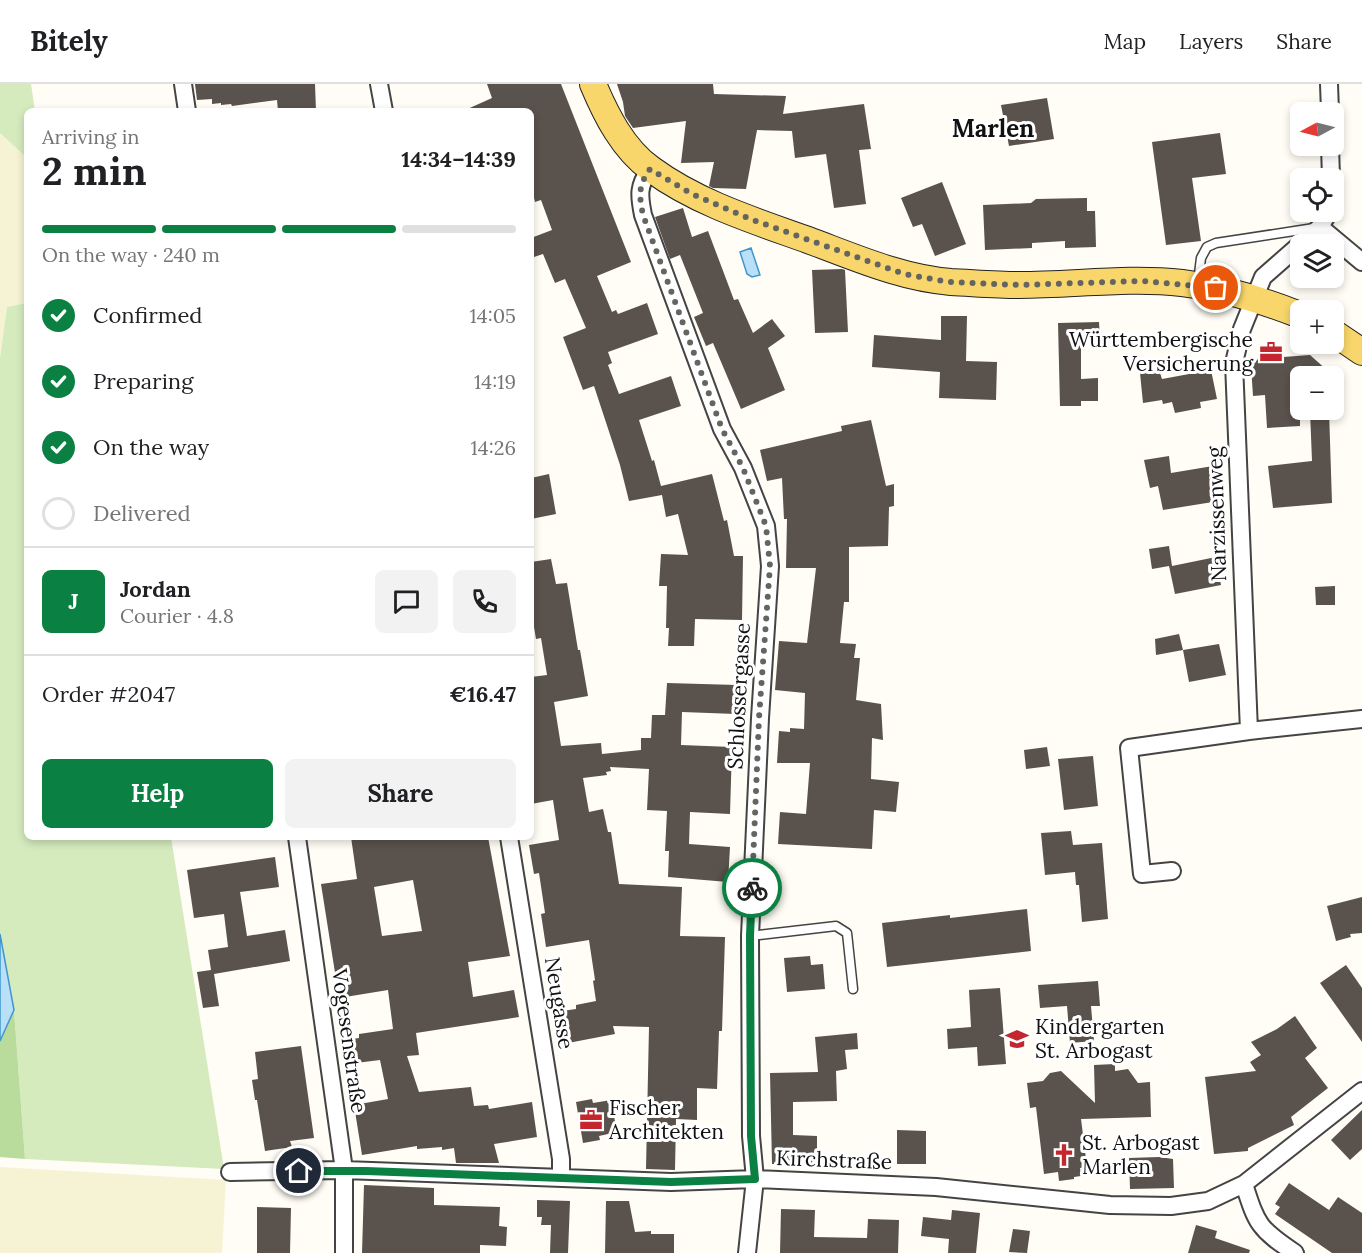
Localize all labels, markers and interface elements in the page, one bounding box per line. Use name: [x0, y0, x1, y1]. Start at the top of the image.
text: Bitely: [30, 23, 108, 59]
text: Map: [1103, 28, 1146, 55]
text: Layers: [1179, 28, 1243, 55]
text: Share: [1276, 28, 1332, 55]
north arrow: [1290, 102, 1344, 156]
map controls: [1290, 102, 1344, 420]
district label: Marlen: [952, 113, 1034, 144]
text: Arriving in: [42, 124, 139, 149]
text: 14:34–14:39: [401, 145, 516, 173]
text: 2 min: [42, 146, 147, 196]
button: locate: [1290, 168, 1344, 222]
button: layers: [1290, 234, 1344, 288]
text: On the way · 240 m: [42, 242, 220, 267]
pin: [1190, 262, 1241, 313]
icon: bag: [1199, 271, 1232, 304]
icon: check: [42, 299, 75, 332]
button: +: [1290, 300, 1344, 354]
text: Confirmed: [93, 301, 202, 329]
text: 14:05: [470, 303, 516, 328]
place label: Württembergische Versicherung: [1069, 326, 1253, 377]
office icon: Württembergische Versicherung: [1258, 339, 1284, 365]
icon: check: [42, 365, 75, 398]
button: −: [1290, 366, 1344, 420]
text: Preparing: [93, 367, 193, 395]
text: 14:19: [474, 369, 516, 394]
icon: check: [42, 431, 75, 464]
text: On the way: [93, 433, 209, 461]
text: 14:26: [471, 435, 516, 460]
street label: Narzissenweg: [1201, 446, 1232, 582]
text: Delivered: [93, 499, 191, 527]
button: chat: [375, 570, 438, 633]
button: phone: [453, 570, 516, 633]
text: Jordan: [120, 575, 191, 603]
text: J: [69, 587, 78, 615]
text: Courier · 4.8: [120, 603, 234, 628]
street label: Schlossergasse: [721, 622, 756, 770]
text: Order #2047: [42, 680, 175, 708]
text: €16.47: [449, 680, 516, 708]
button: Help: [42, 759, 273, 828]
button: Share: [285, 759, 516, 828]
courier: [722, 858, 782, 918]
icon: bike: [736, 872, 769, 905]
street label: Neugasse: [539, 955, 580, 1051]
street label: Vogesenstraße: [326, 966, 373, 1115]
place label: Kindergarten St. Arbogast: [1035, 1013, 1165, 1064]
school or university icon: Kindergarten St. Arbogast: [1004, 1026, 1030, 1052]
place label: Fischer Architekten: [608, 1094, 724, 1145]
office icon: Fischer Architekten: [578, 1107, 604, 1133]
place label: St. Arbogast Marlen: [1082, 1129, 1200, 1180]
church icon: St. Arbogast Marlen: [1051, 1142, 1077, 1168]
street label: Kirchstraße: [775, 1144, 893, 1175]
pin: [273, 1145, 324, 1196]
icon: home: [282, 1154, 315, 1187]

